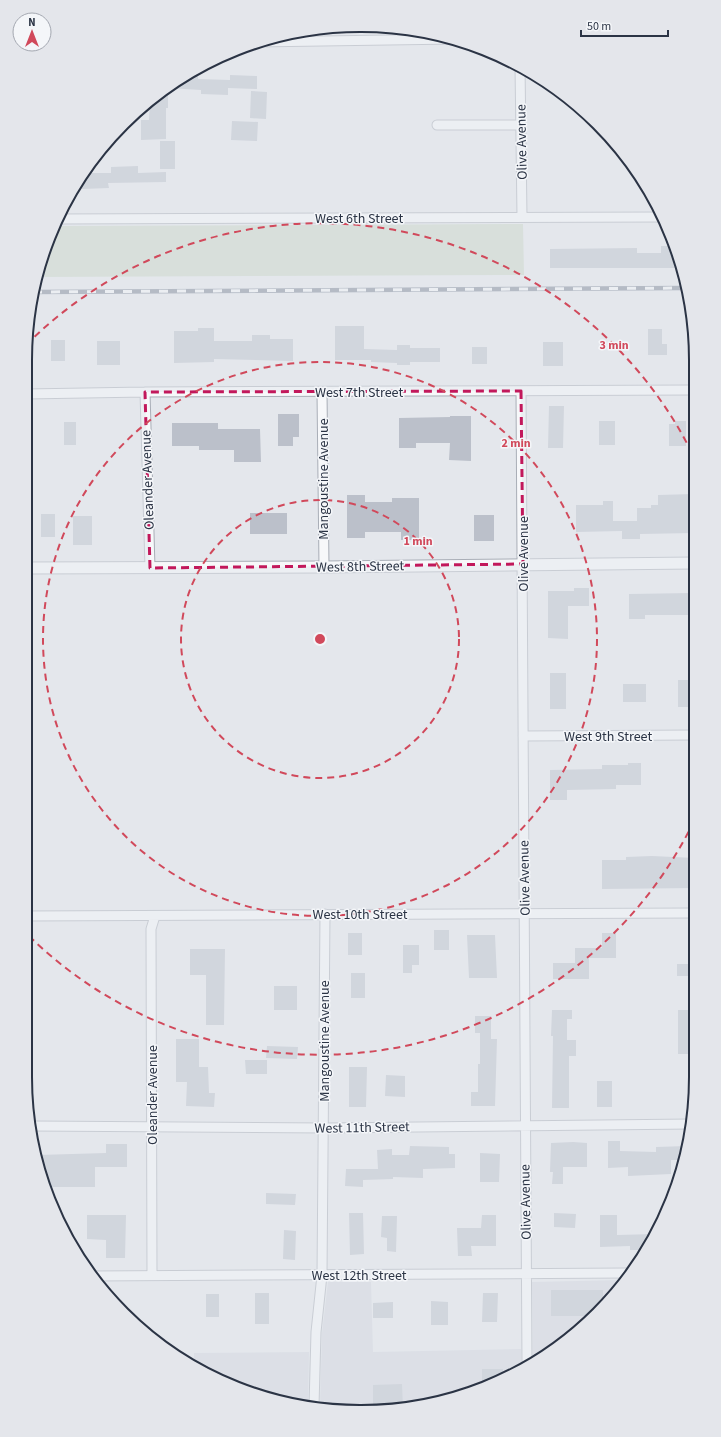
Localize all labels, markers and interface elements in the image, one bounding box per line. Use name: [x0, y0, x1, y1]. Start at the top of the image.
north arrow: [12, 12, 52, 52]
scale bar: [581, 12, 668, 38]
text: N: [28, 15, 36, 30]
text: 50 m: [587, 18, 611, 35]
street label: Olive Avenue: [511, 104, 533, 180]
street label: West 6th Street: [315, 209, 403, 229]
text: 3 min: [599, 337, 629, 354]
street label: West 7th Street: [315, 383, 403, 403]
street label: Mangoustine Avenue: [314, 418, 334, 540]
street label: Oleander Avenue: [136, 430, 160, 530]
text: 2 min: [501, 435, 531, 452]
street label: Olive Avenue: [514, 516, 534, 592]
text: 1 min: [403, 533, 433, 550]
street label: West 8th Street: [316, 556, 405, 578]
centre of rings: [313, 632, 327, 646]
street label: West 9th Street: [564, 727, 652, 747]
street label: Olive Avenue: [514, 840, 536, 916]
street label: West 10th Street: [312, 905, 408, 925]
street label: Mangoustine Avenue: [315, 980, 335, 1102]
street label: Oleander Avenue: [143, 1045, 163, 1145]
street label: West 11th Street: [314, 1117, 410, 1139]
street label: Olive Avenue: [515, 1164, 537, 1240]
street label: West 12th Street: [311, 1266, 407, 1286]

